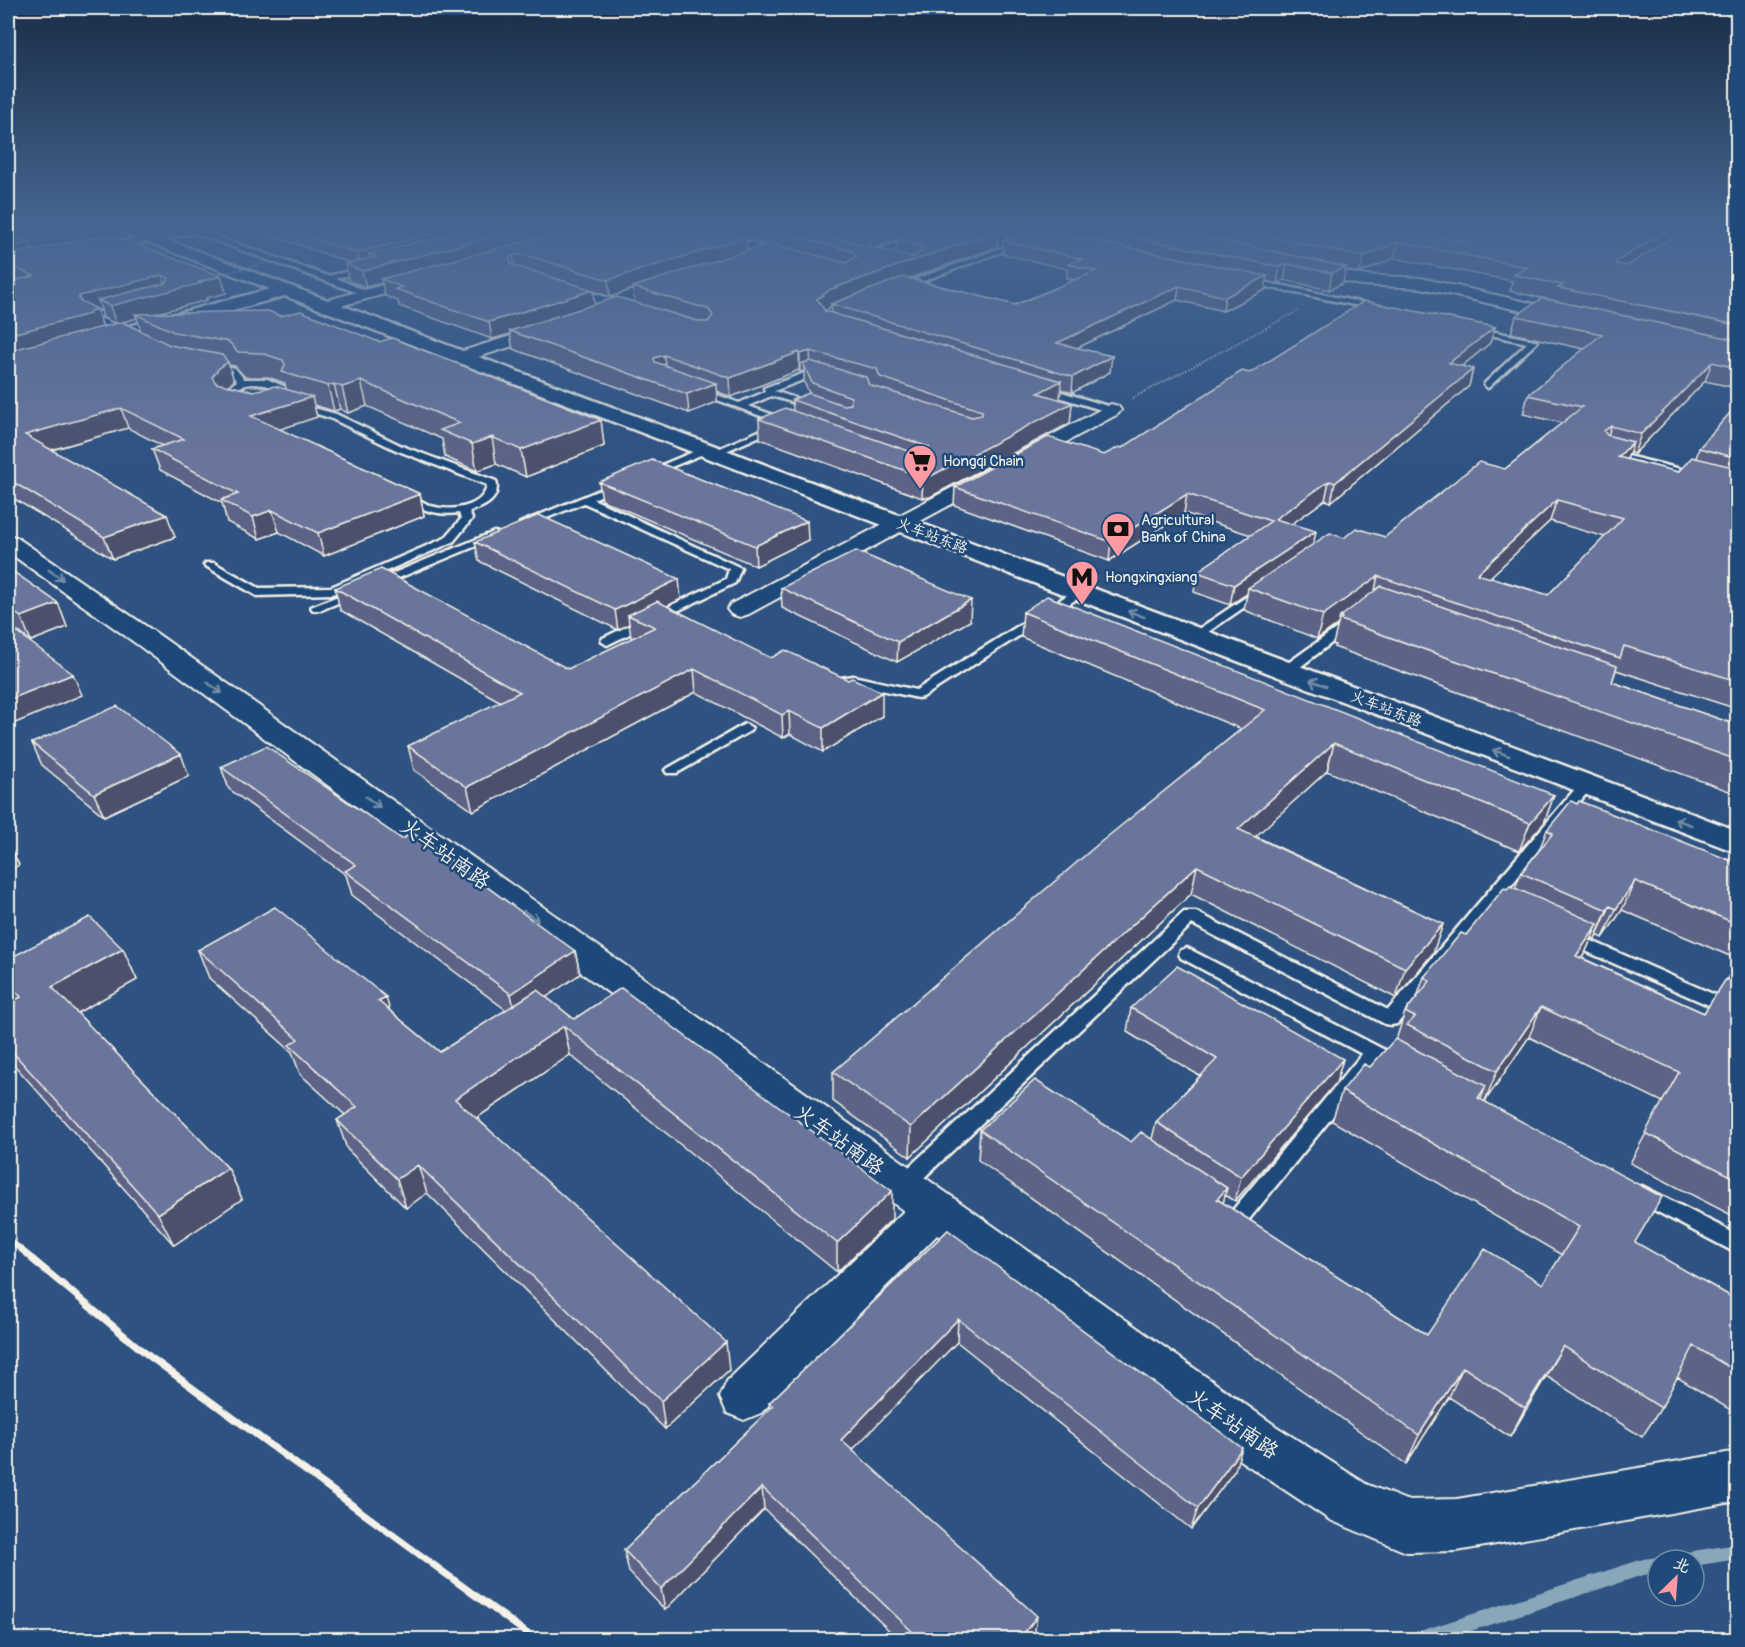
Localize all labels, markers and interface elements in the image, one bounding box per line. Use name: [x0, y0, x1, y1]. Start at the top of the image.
supermarket icon: Hongqi Chain: [902, 443, 938, 490]
place label: Hongqi Chain: [943, 452, 1024, 471]
bank icon: Agricultural Bank of China: [1100, 511, 1136, 558]
place label: Agricultural Bank of China: [1141, 511, 1226, 547]
street label: 火车站东路: [894, 514, 970, 558]
metro station icon: Hongxingxiang: [1064, 559, 1100, 606]
place label: Hongxingxiang: [1105, 568, 1197, 587]
one-way arrow: [47, 569, 63, 581]
one-way arrow: [1127, 608, 1146, 619]
one-way arrow: [1310, 677, 1328, 688]
one-way arrow: [206, 681, 222, 694]
street label: 火车站东路: [1348, 687, 1424, 731]
one-way arrow: [1492, 746, 1510, 757]
one-way arrow: [364, 796, 380, 808]
street label: 火车站南路: [395, 812, 495, 896]
one-way arrow: [1674, 816, 1693, 827]
one-way arrow: [522, 910, 538, 923]
street label: 火车站南路: [789, 1098, 889, 1182]
street label: 火车站南路: [1182, 1383, 1284, 1465]
north arrow: [1646, 1548, 1706, 1608]
text: 北: [1670, 1553, 1693, 1578]

